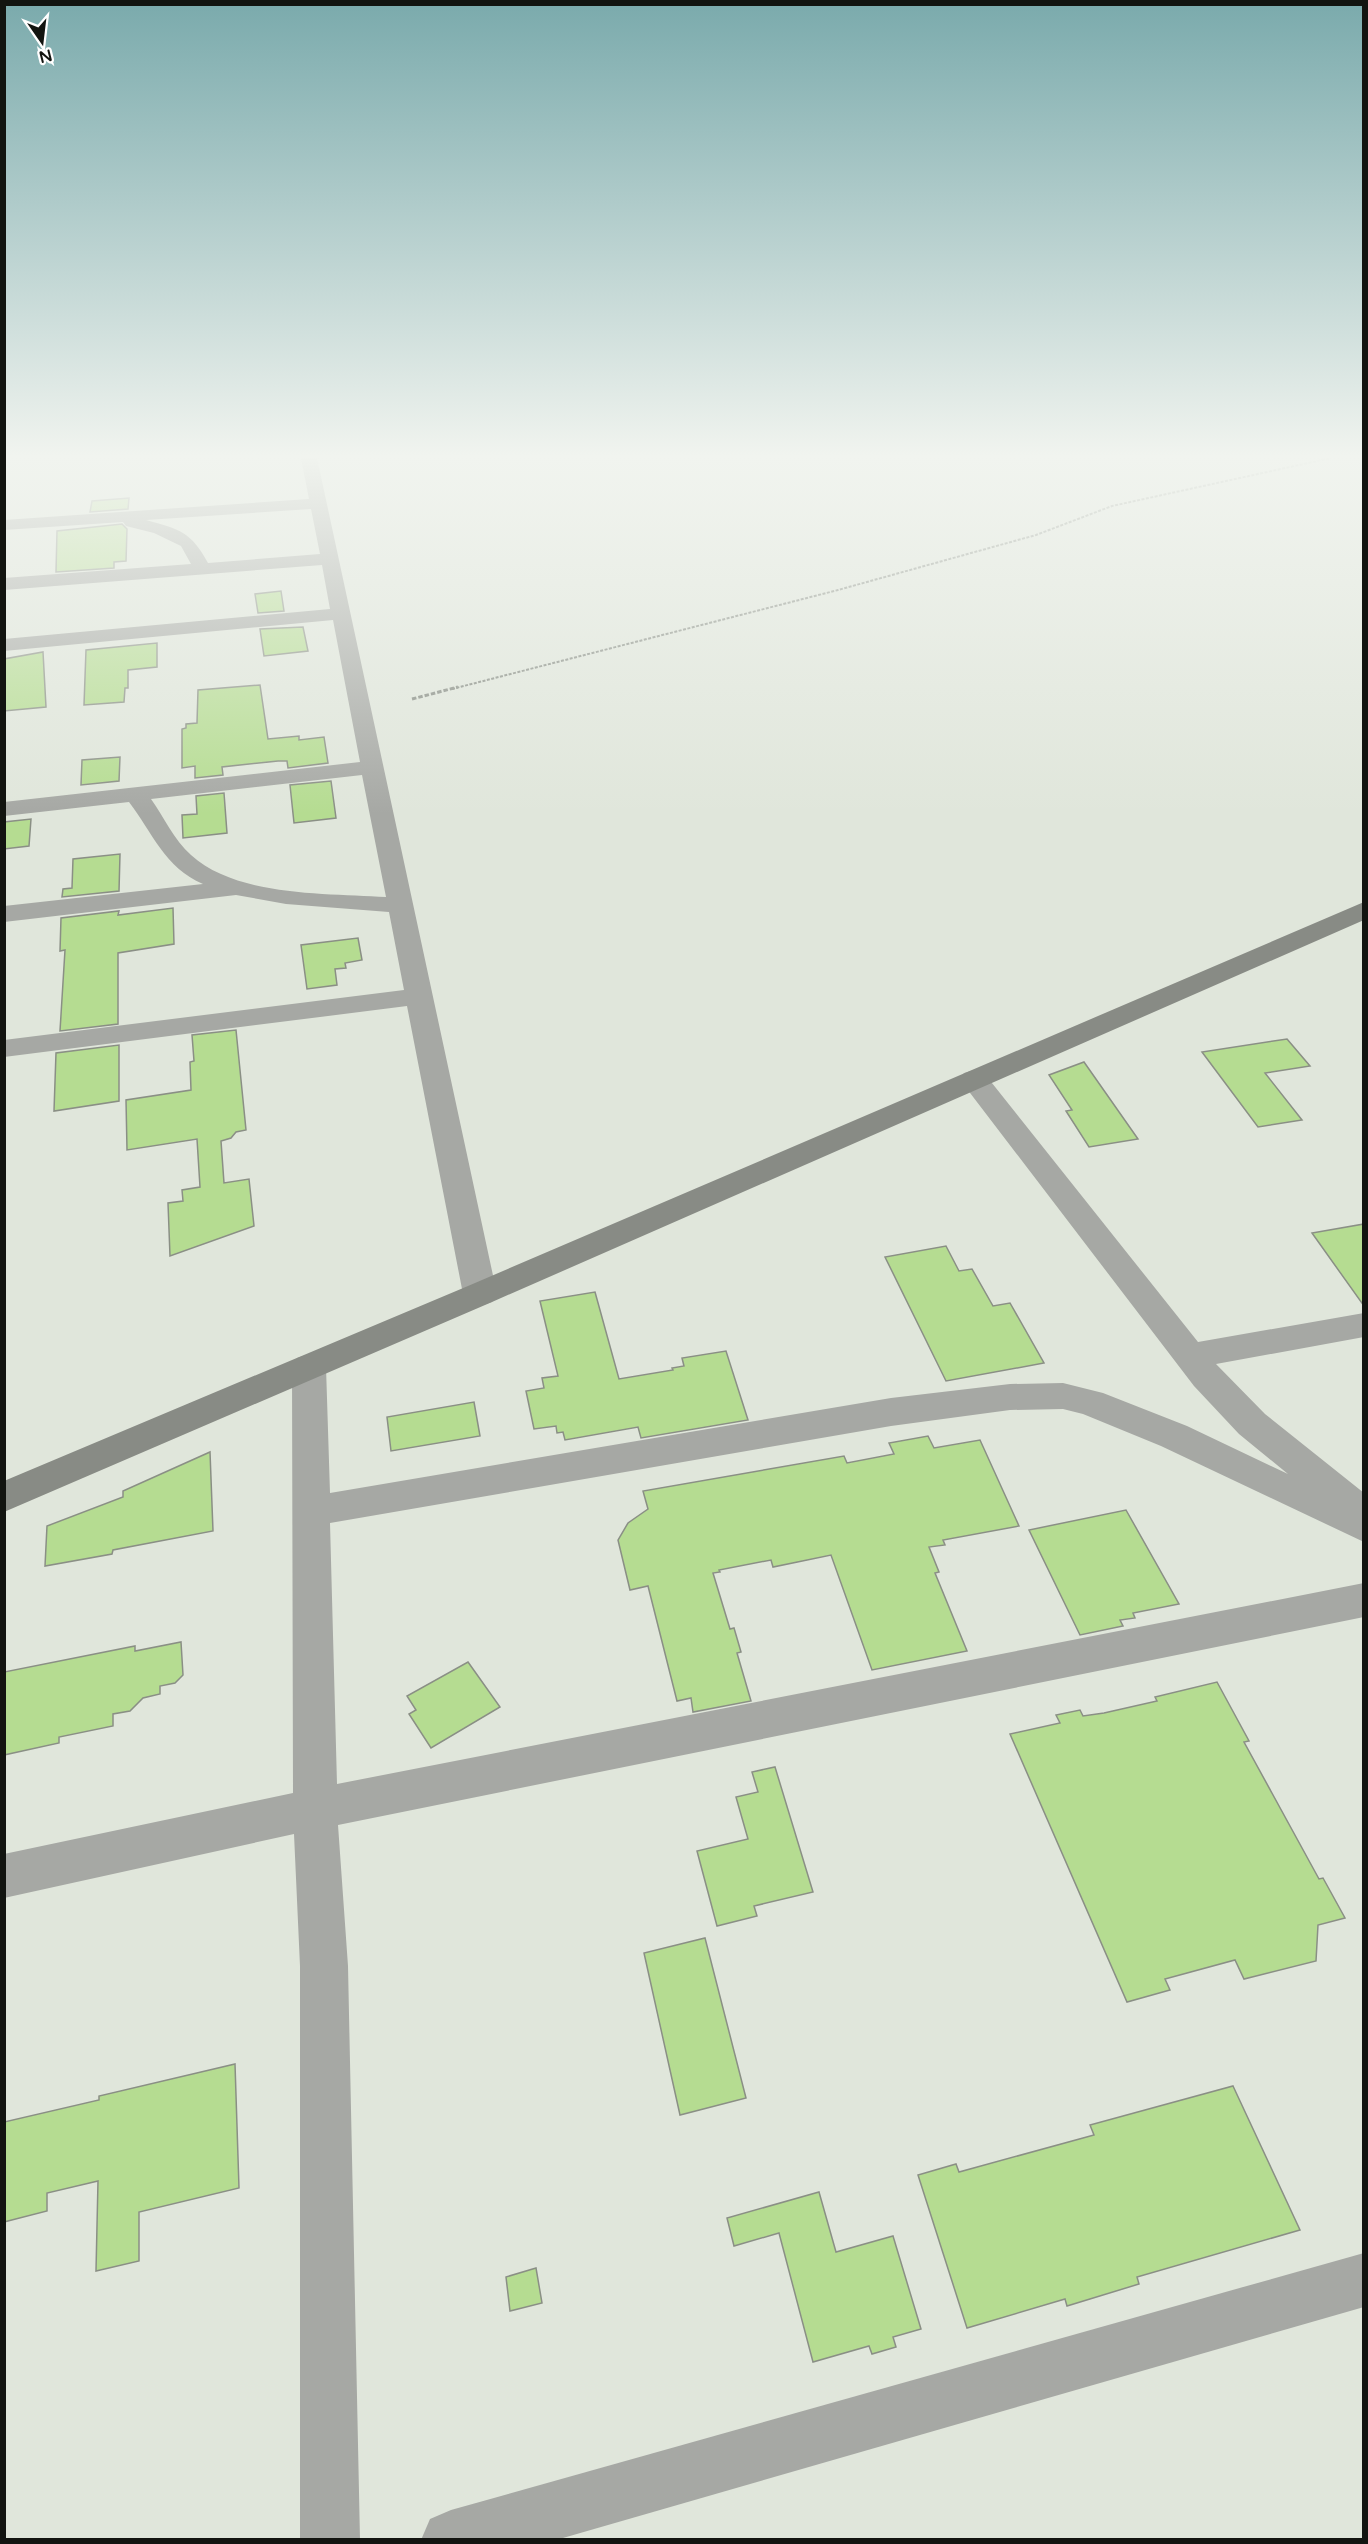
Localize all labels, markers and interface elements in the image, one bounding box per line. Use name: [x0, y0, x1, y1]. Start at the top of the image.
north arrow: [12, 12, 72, 72]
text: N: [37, 44, 54, 67]

